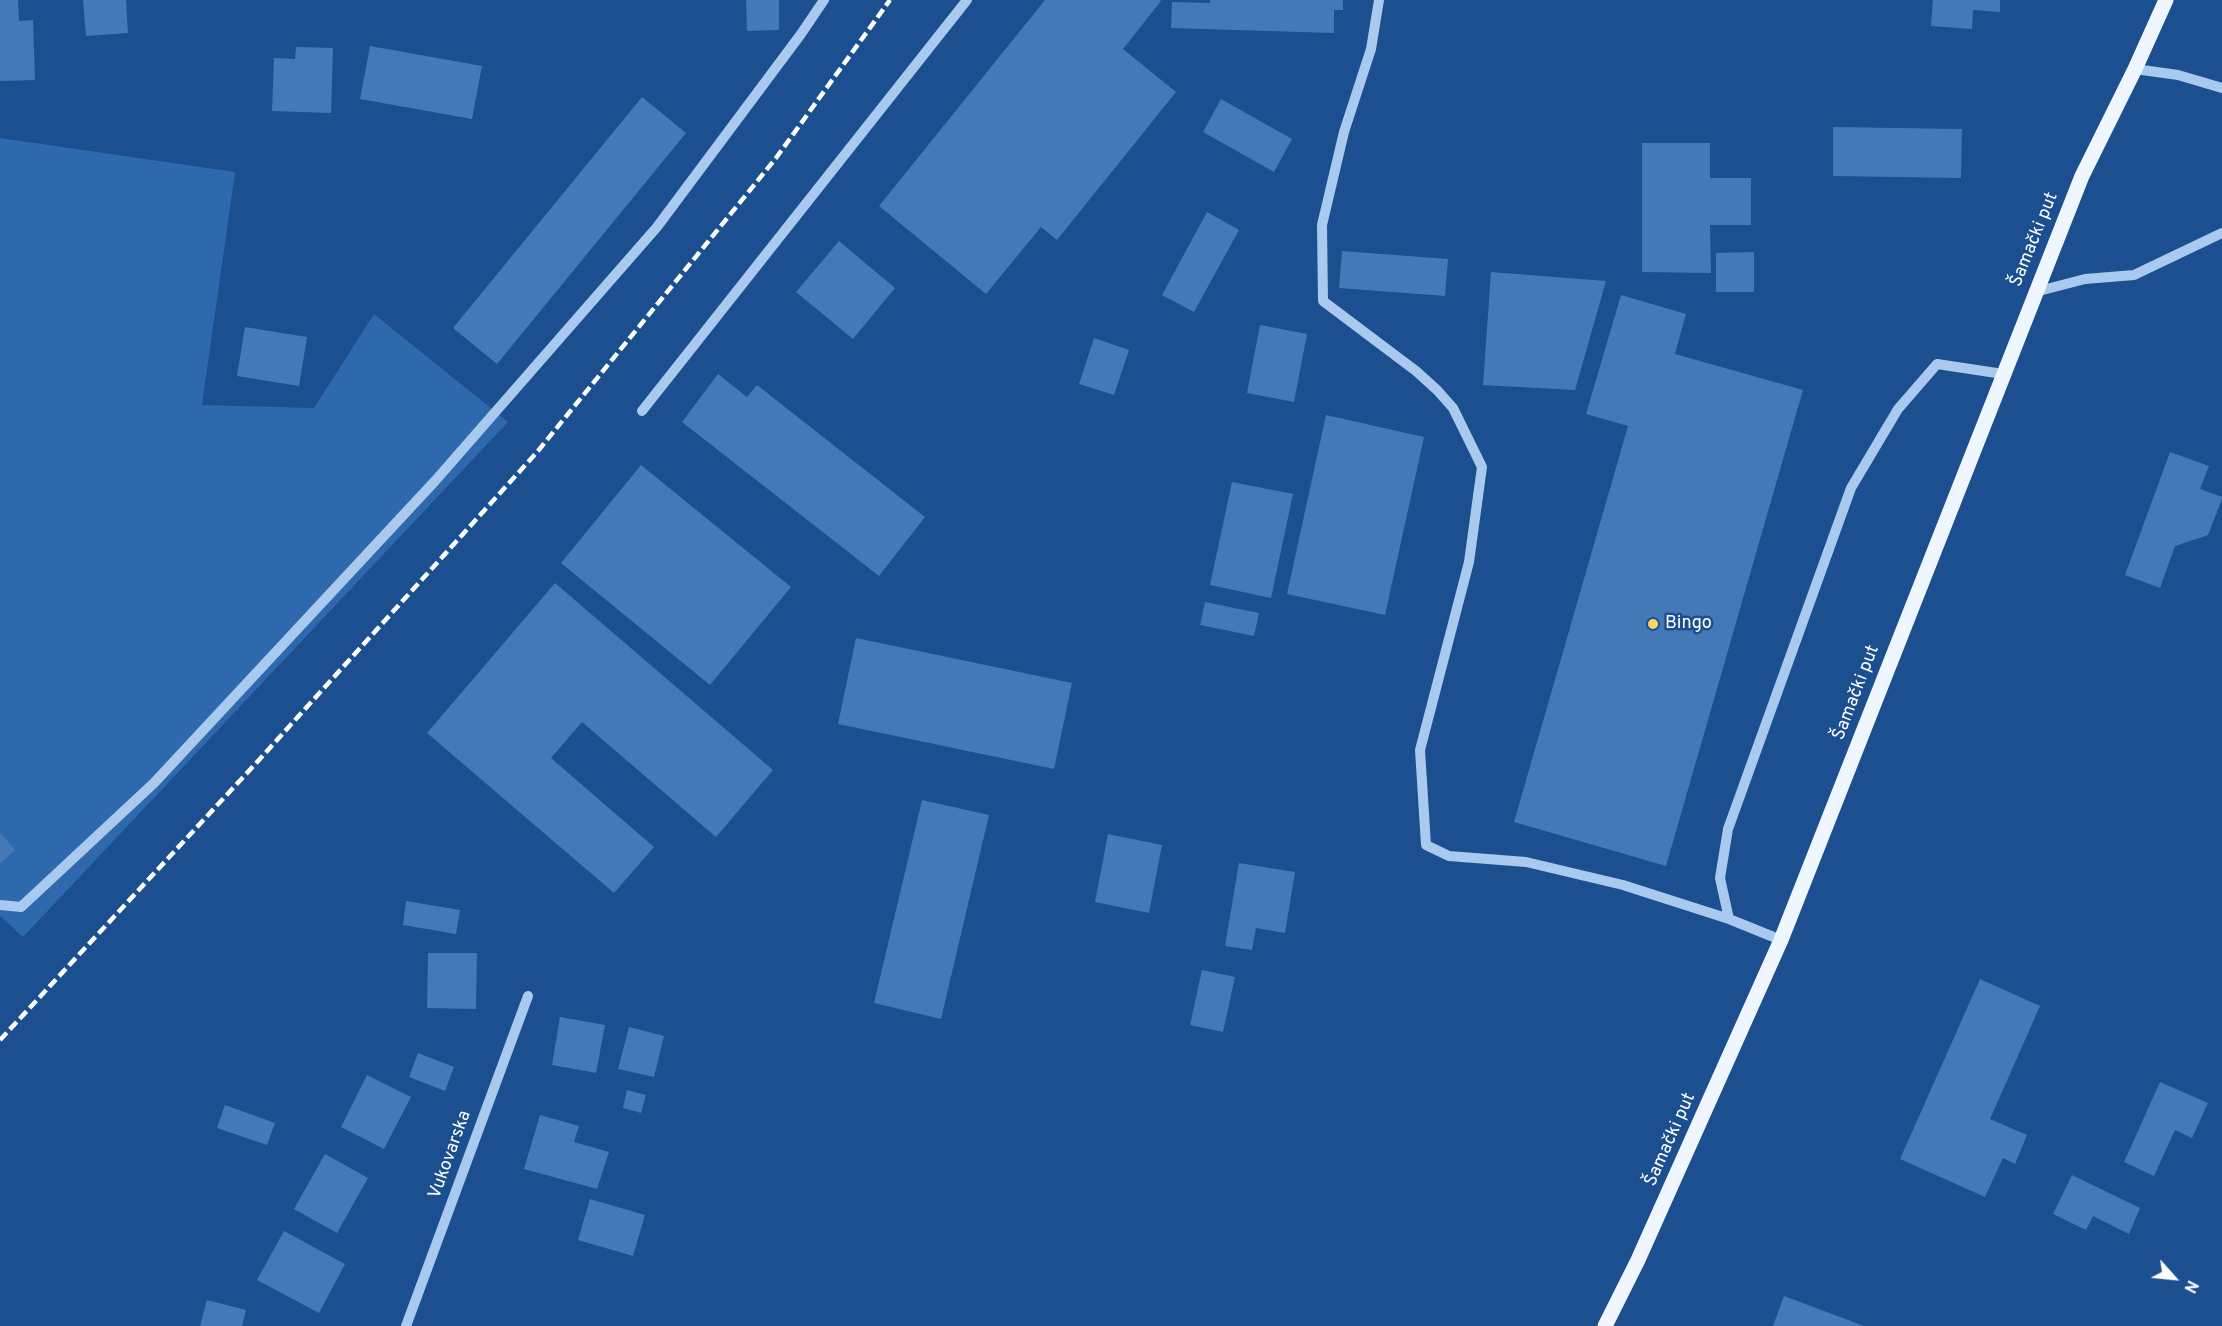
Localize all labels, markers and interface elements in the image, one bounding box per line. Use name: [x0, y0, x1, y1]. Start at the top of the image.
street label: Šamački put: [2006, 190, 2064, 290]
place label: Bingo: [1665, 613, 1712, 635]
marker: Bingo: [1646, 617, 1660, 631]
street label: Šamački put: [1829, 642, 1885, 744]
street label: Šamački put: [1641, 1090, 1701, 1190]
street label: Vukovarska: [425, 1108, 477, 1202]
north arrow: [2144, 1248, 2204, 1308]
text: N: [2179, 1277, 2202, 1296]

